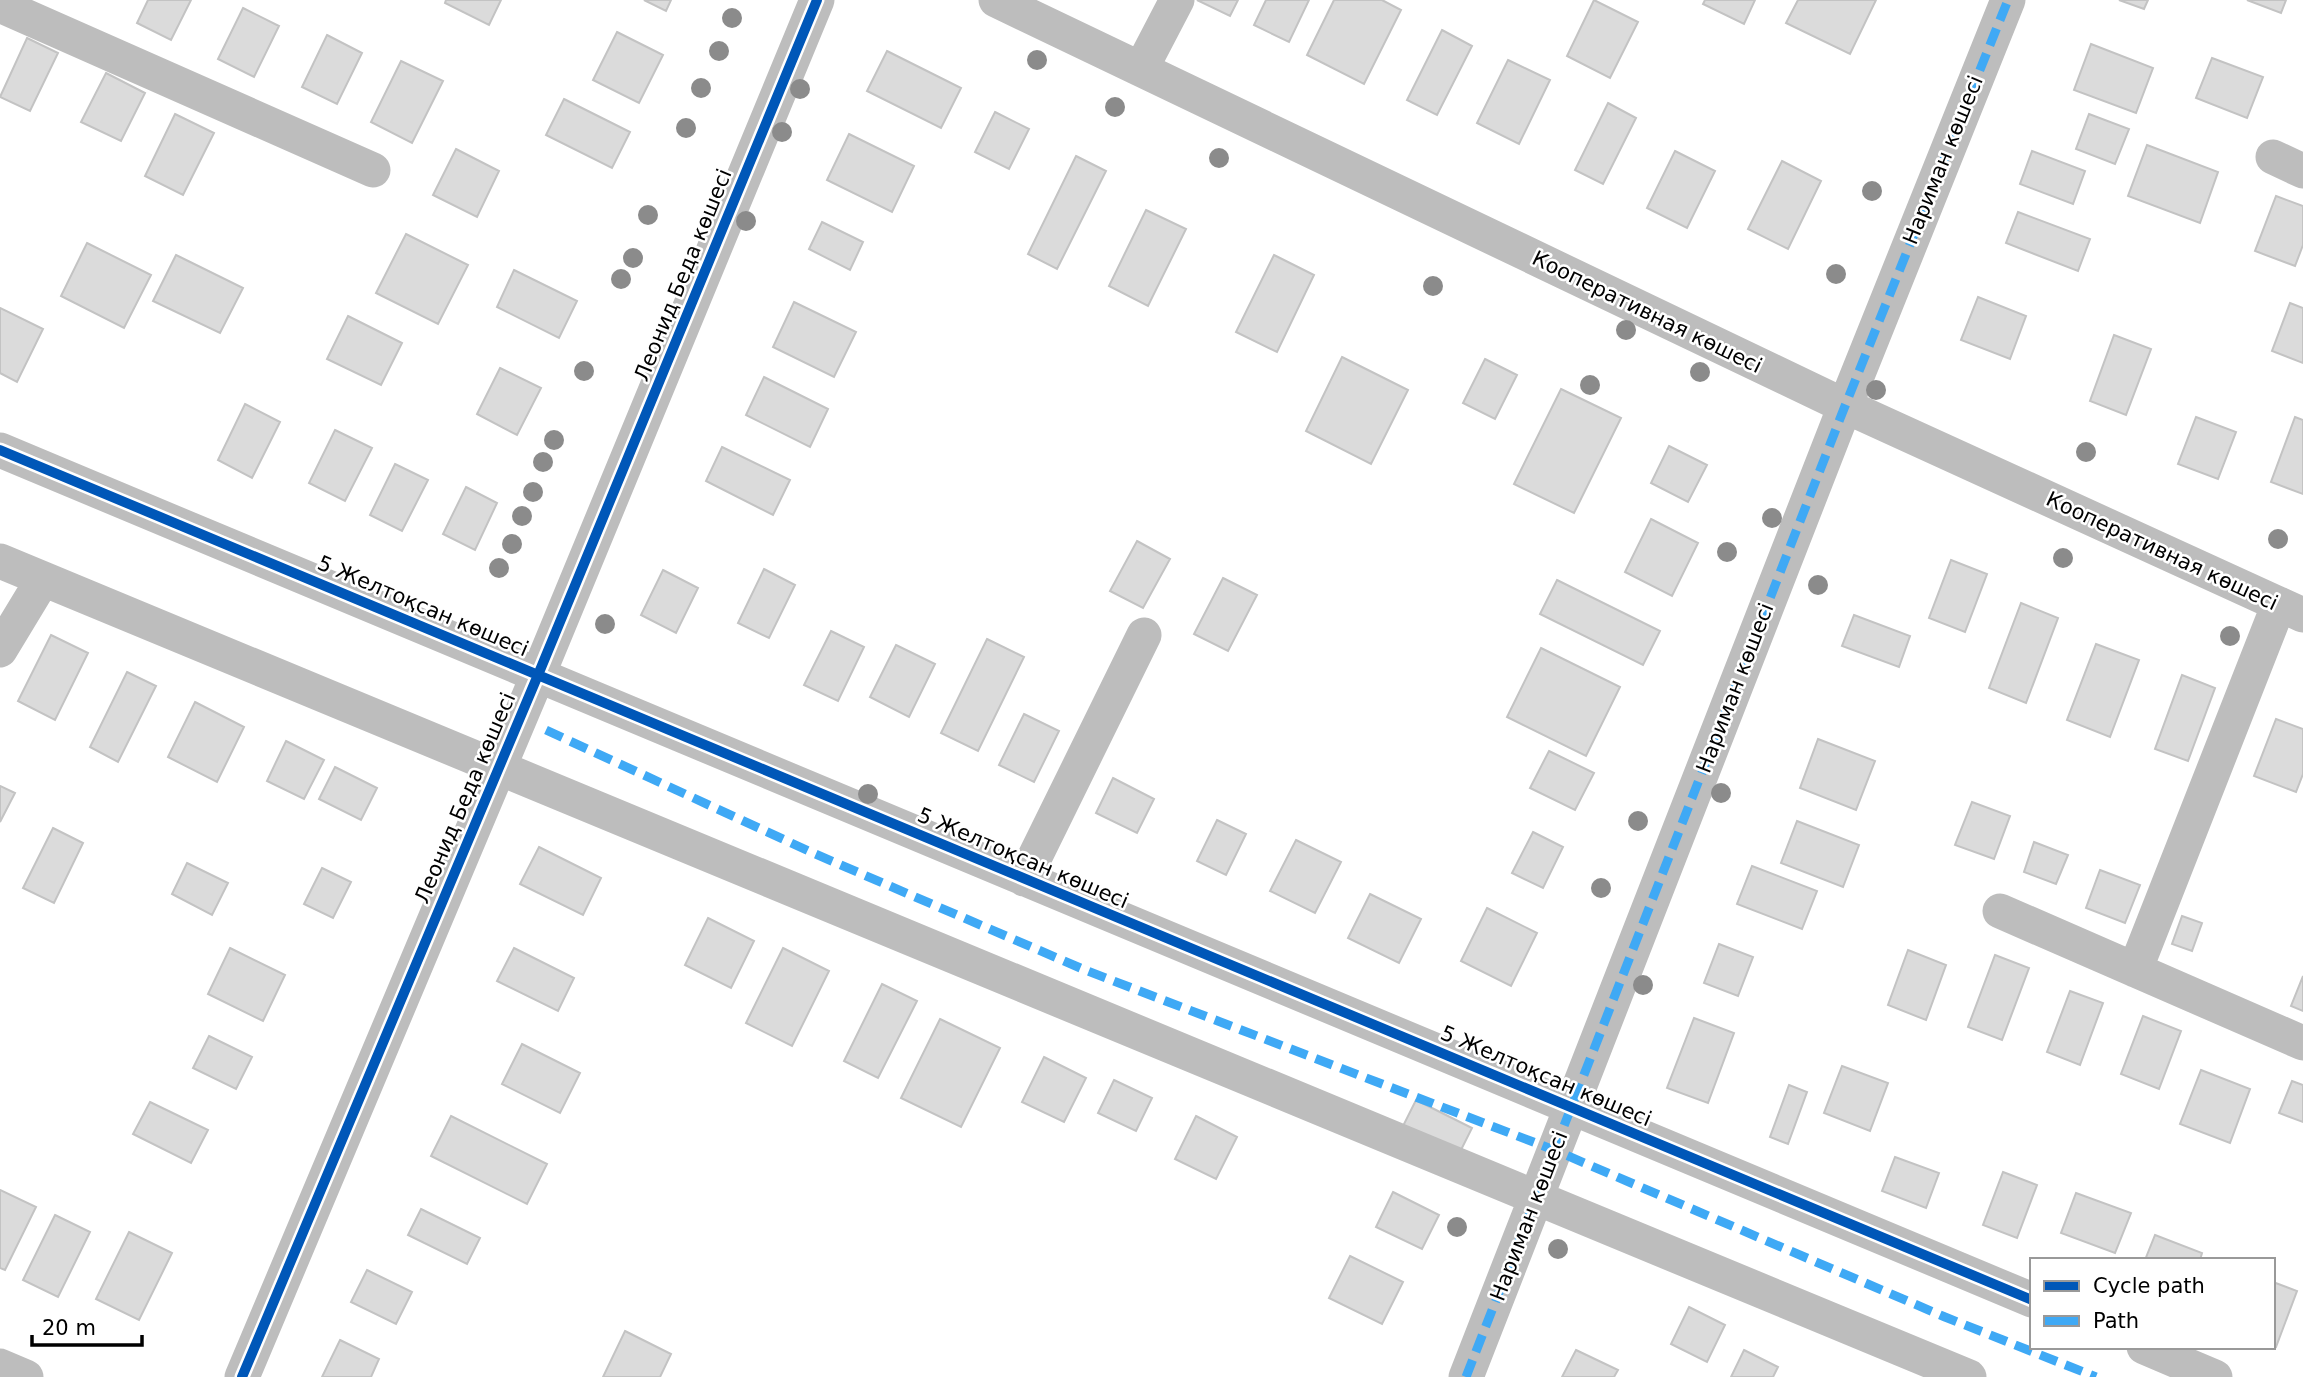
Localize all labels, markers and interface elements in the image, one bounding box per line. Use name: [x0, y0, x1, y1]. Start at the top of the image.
street label: Нариман көшесі: [1898, 72, 1988, 248]
street label: Леонид Беда көшесі: [629, 165, 737, 385]
street label: Кооперативная көшесі: [1528, 246, 1766, 378]
street label: Кооперативная көшесі: [2042, 487, 2282, 615]
street label: 5 Желтоқсан көшесі: [314, 551, 532, 661]
street label: Нариман көшесі: [1692, 600, 1778, 776]
street label: Леонид Беда көшесі: [410, 689, 520, 907]
street label: 5 Желтоқсан көшесі: [914, 803, 1132, 913]
street label: 5 Желтоқсан көшесі: [1437, 1021, 1655, 1131]
street label: Нариман көшесі: [1486, 1128, 1572, 1304]
legend: [2030, 1258, 2275, 1349]
text: Cycle path: [2093, 1274, 2205, 1298]
scale bar: [32, 1304, 142, 1348]
text: Path: [2093, 1309, 2139, 1333]
text: 20 m: [42, 1316, 96, 1340]

